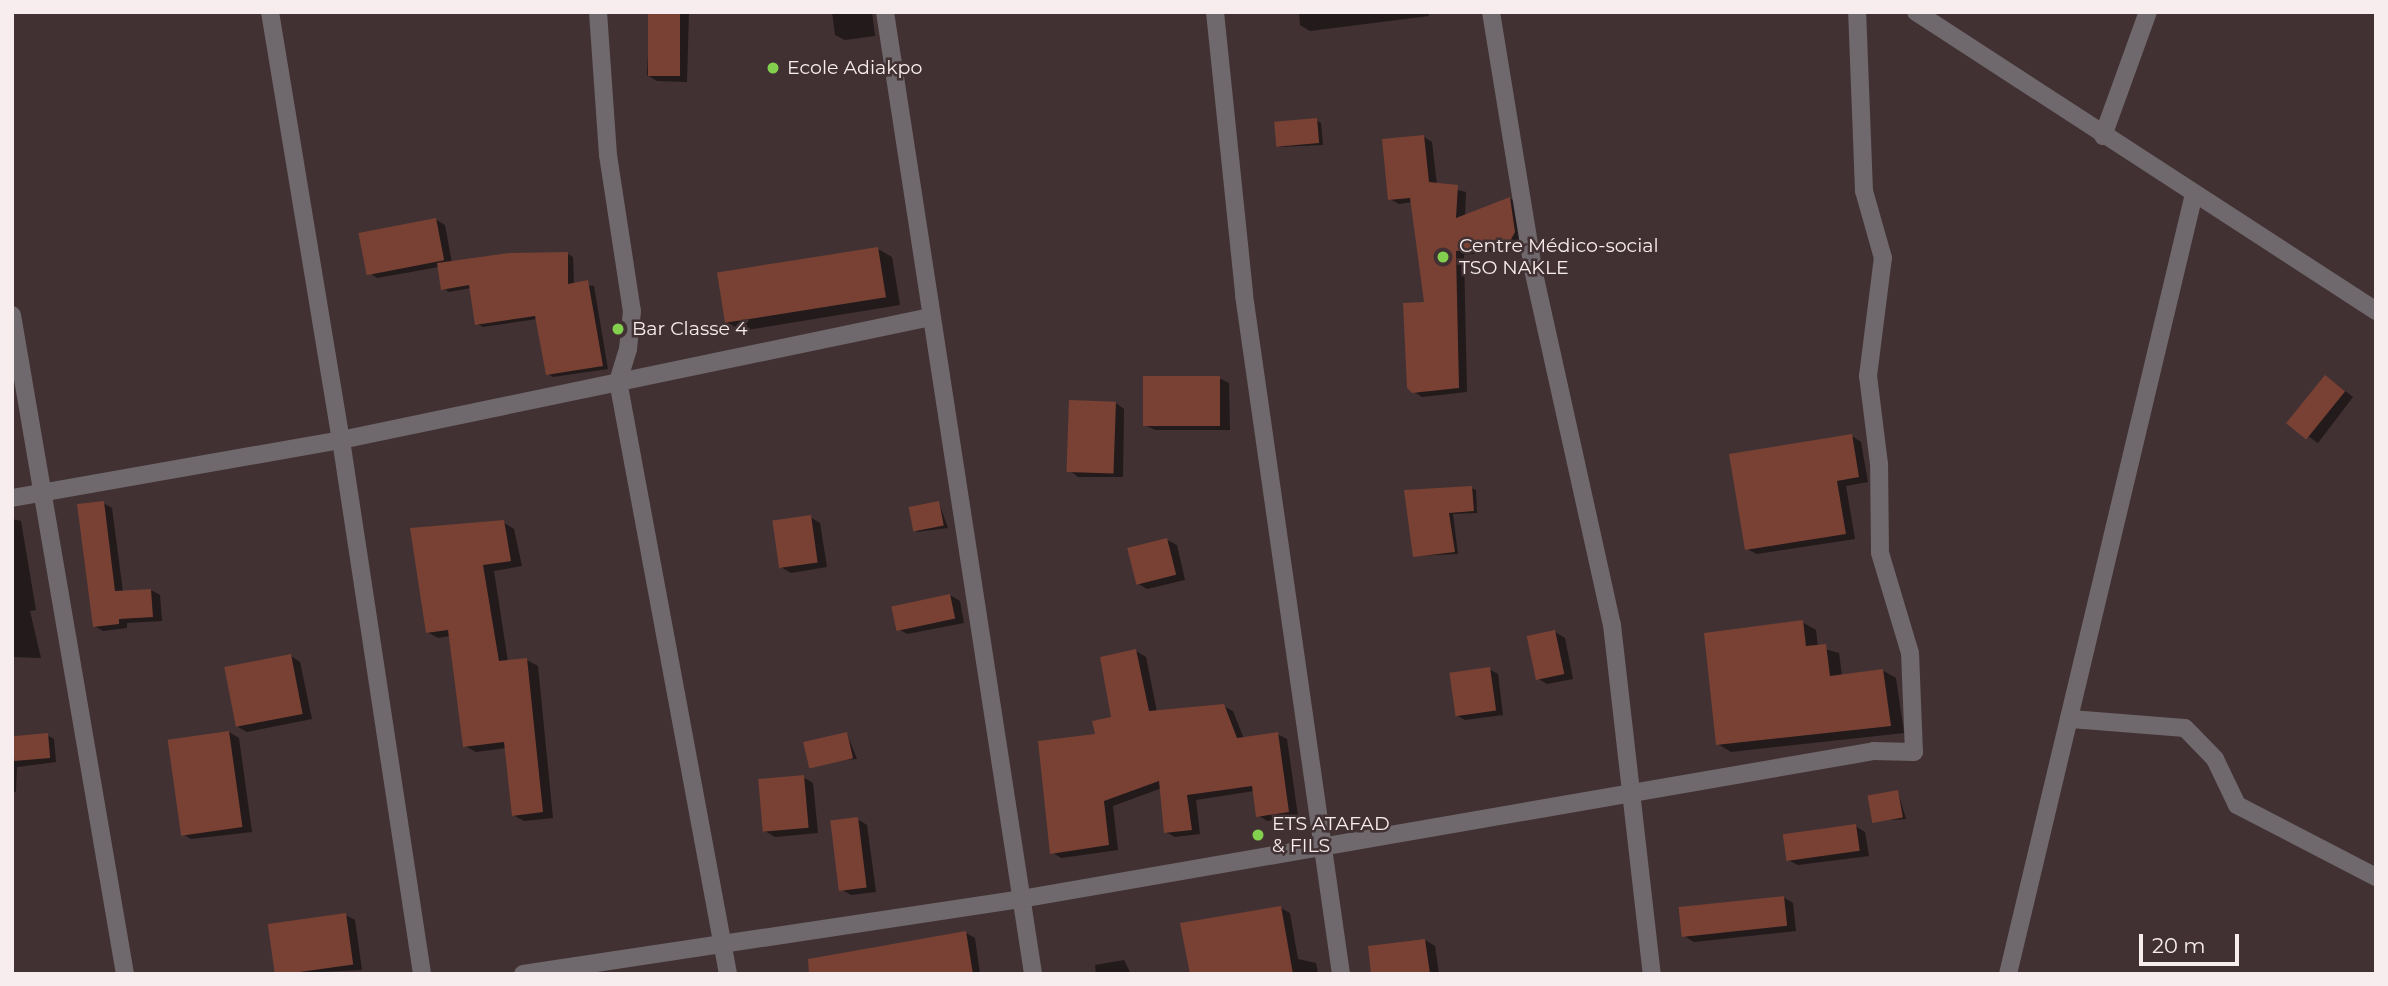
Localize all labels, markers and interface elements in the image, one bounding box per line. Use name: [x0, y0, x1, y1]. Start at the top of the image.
place label: Ecole Adiakpo: [787, 57, 922, 79]
marker: Ecole Adiakpo: [765, 60, 781, 76]
place label: Centre Médico-social TSO NAKLE: [1459, 235, 1659, 279]
marker: Centre Médico-social TSO NAKLE: [1433, 247, 1453, 267]
place label: Bar Classe 4: [632, 318, 747, 340]
marker: Bar Classe 4: [610, 321, 626, 337]
place label: ETS ATAFAD & FILS: [1272, 813, 1390, 857]
marker: ETS ATAFAD & FILS: [1250, 827, 1266, 843]
scale bar: [2143, 920, 2243, 964]
text: 20 m: [2152, 933, 2206, 958]

